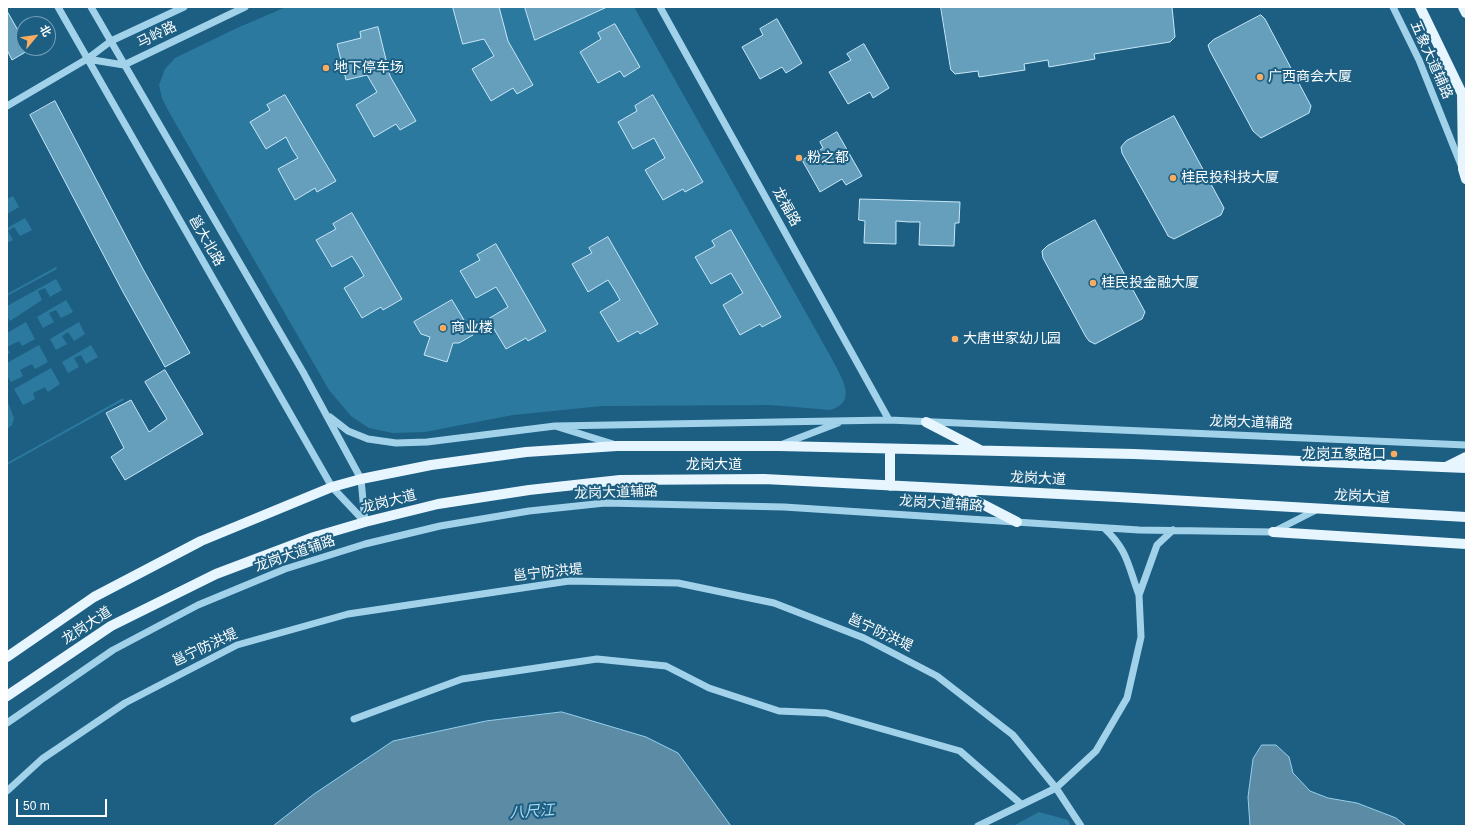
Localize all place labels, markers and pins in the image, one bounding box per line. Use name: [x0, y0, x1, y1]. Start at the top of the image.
place label: 地下停车场: [334, 60, 404, 76]
marker: 地下停车场: [321, 63, 331, 73]
place label: 广西商会大厦: [1268, 69, 1352, 85]
marker: 广西商会大厦: [1255, 72, 1265, 82]
place label: 粉之都: [807, 150, 849, 166]
marker: 粉之都: [794, 153, 804, 163]
place label: 桂民投科技大厦: [1181, 170, 1279, 186]
marker: 桂民投科技大厦: [1168, 173, 1178, 183]
place label: 桂民投金融大厦: [1101, 275, 1199, 291]
marker: 桂民投金融大厦: [1088, 278, 1098, 288]
place label: 商业楼: [451, 320, 493, 336]
marker: 商业楼: [438, 323, 448, 333]
place label: 大唐世家幼儿园: [963, 331, 1061, 347]
marker: 大唐世家幼儿园: [950, 334, 960, 344]
place label: 龙岗五象路口: [1302, 446, 1386, 462]
marker: 龙岗五象路口: [1389, 449, 1399, 459]

